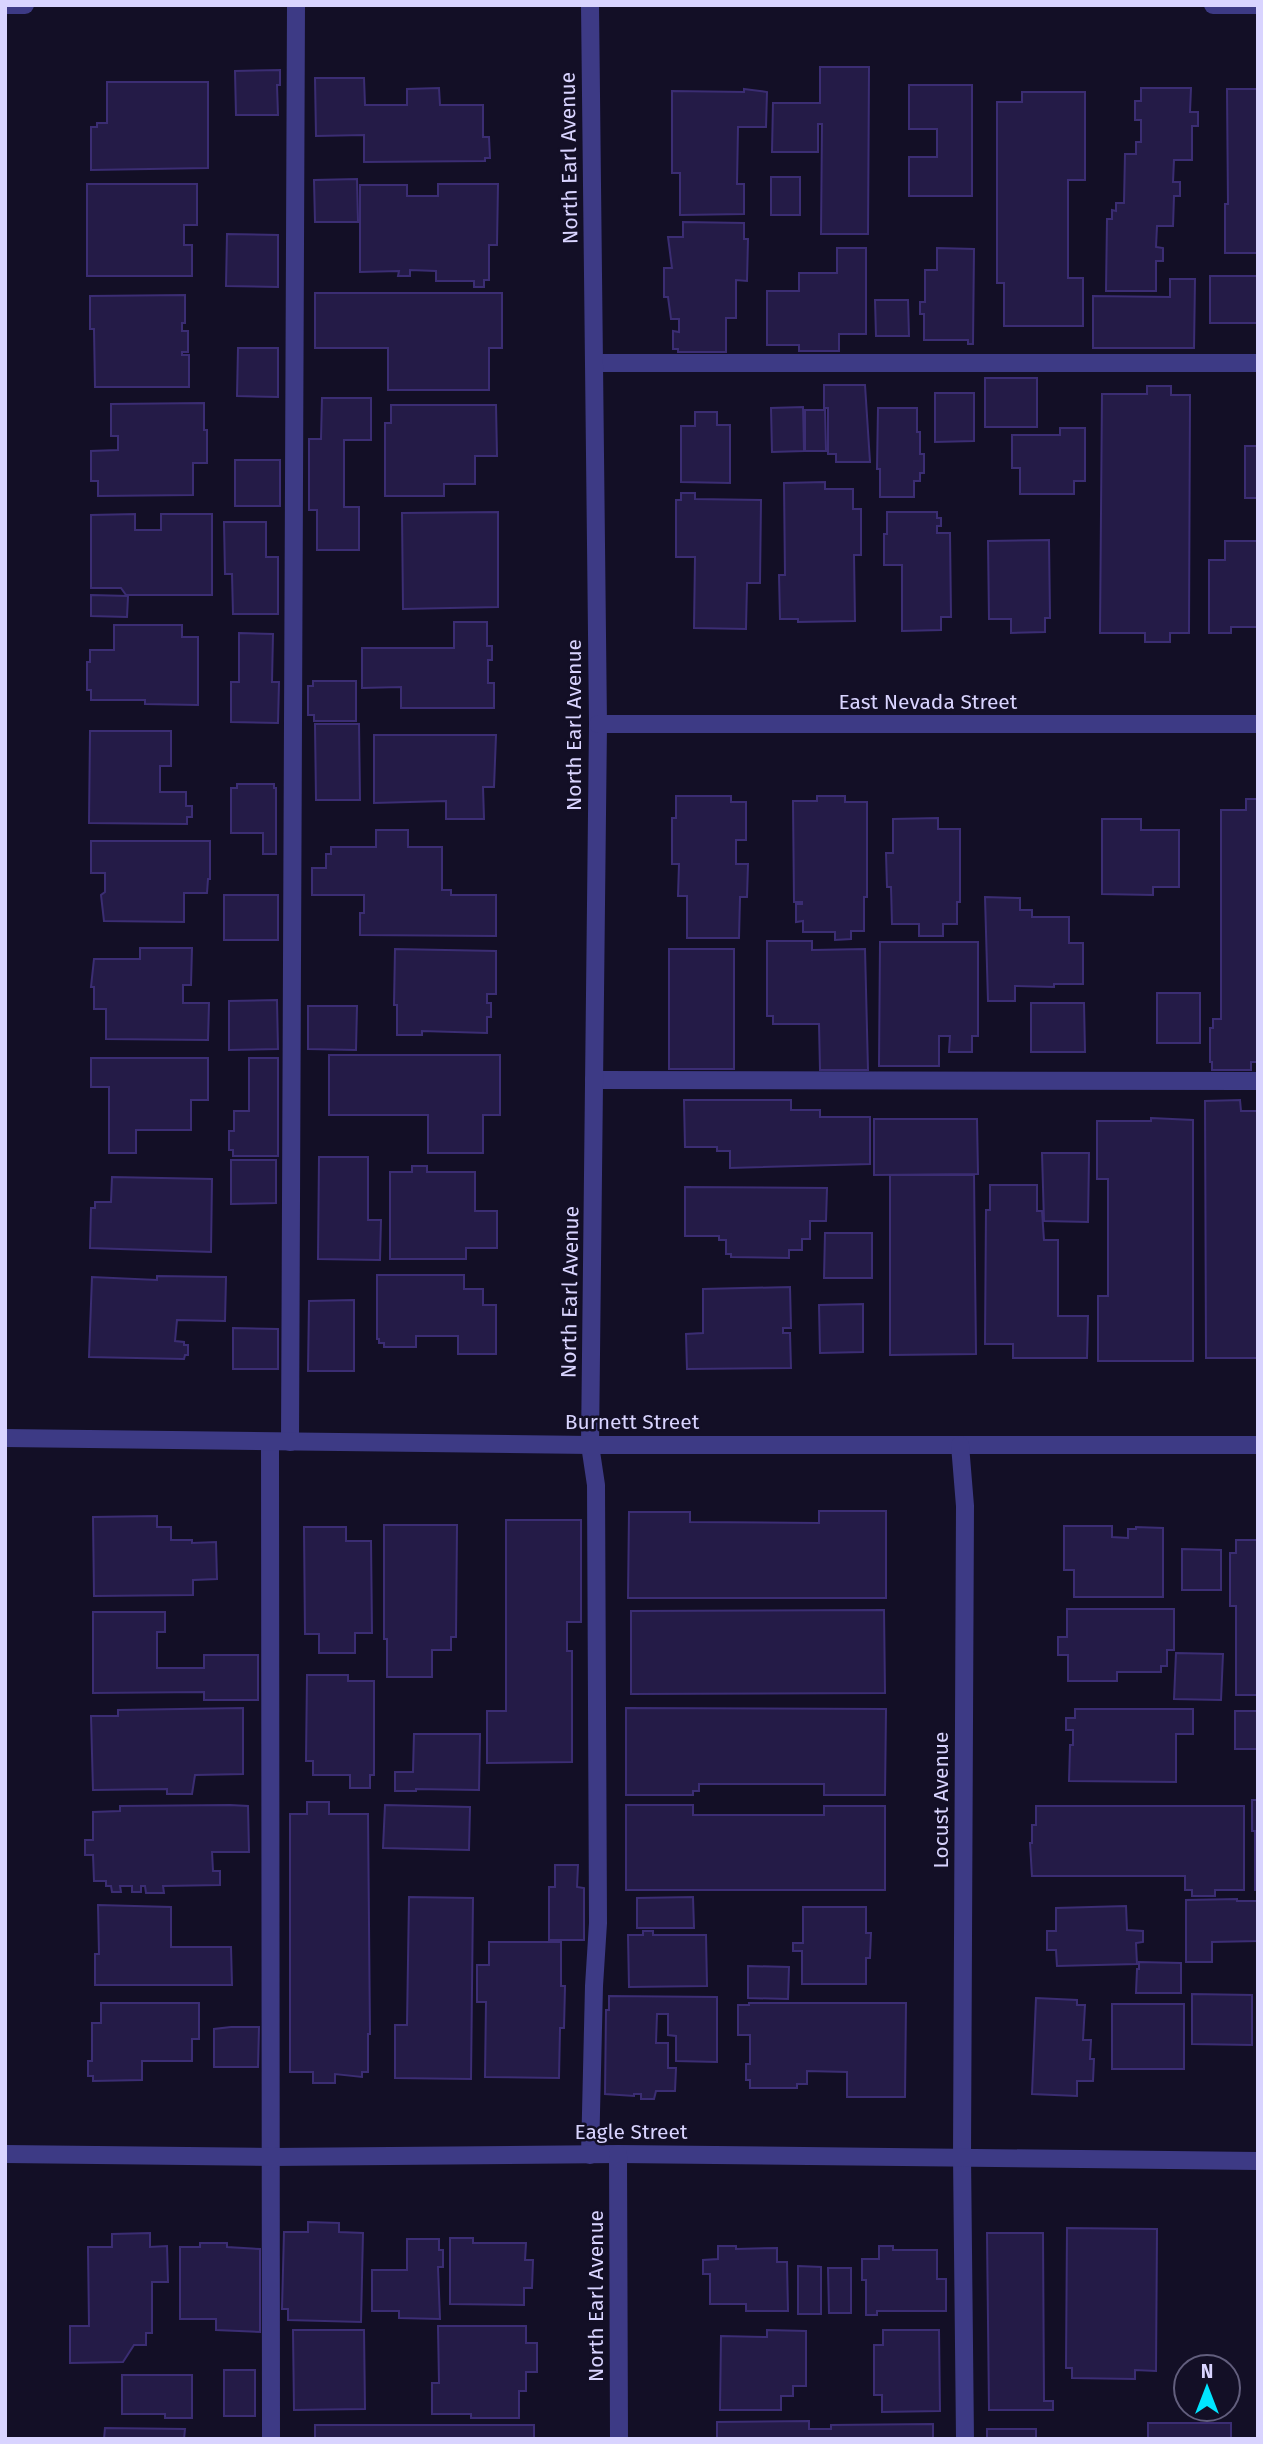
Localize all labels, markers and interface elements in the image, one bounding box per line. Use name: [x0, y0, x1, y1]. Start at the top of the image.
street label: North Earl Avenue: [555, 72, 583, 244]
street label: North Earl Avenue: [561, 639, 587, 811]
street label: East Nevada Street: [839, 689, 1018, 715]
street label: North Earl Avenue: [556, 1206, 584, 1378]
street label: Burnett Street: [565, 1409, 700, 1435]
street label: Locust Avenue: [928, 1732, 954, 1868]
street label: Eagle Street: [574, 2119, 688, 2145]
street label: North Earl Avenue: [583, 2210, 609, 2382]
north arrow: [1172, 2353, 1242, 2423]
text: N: [1201, 2360, 1213, 2383]

